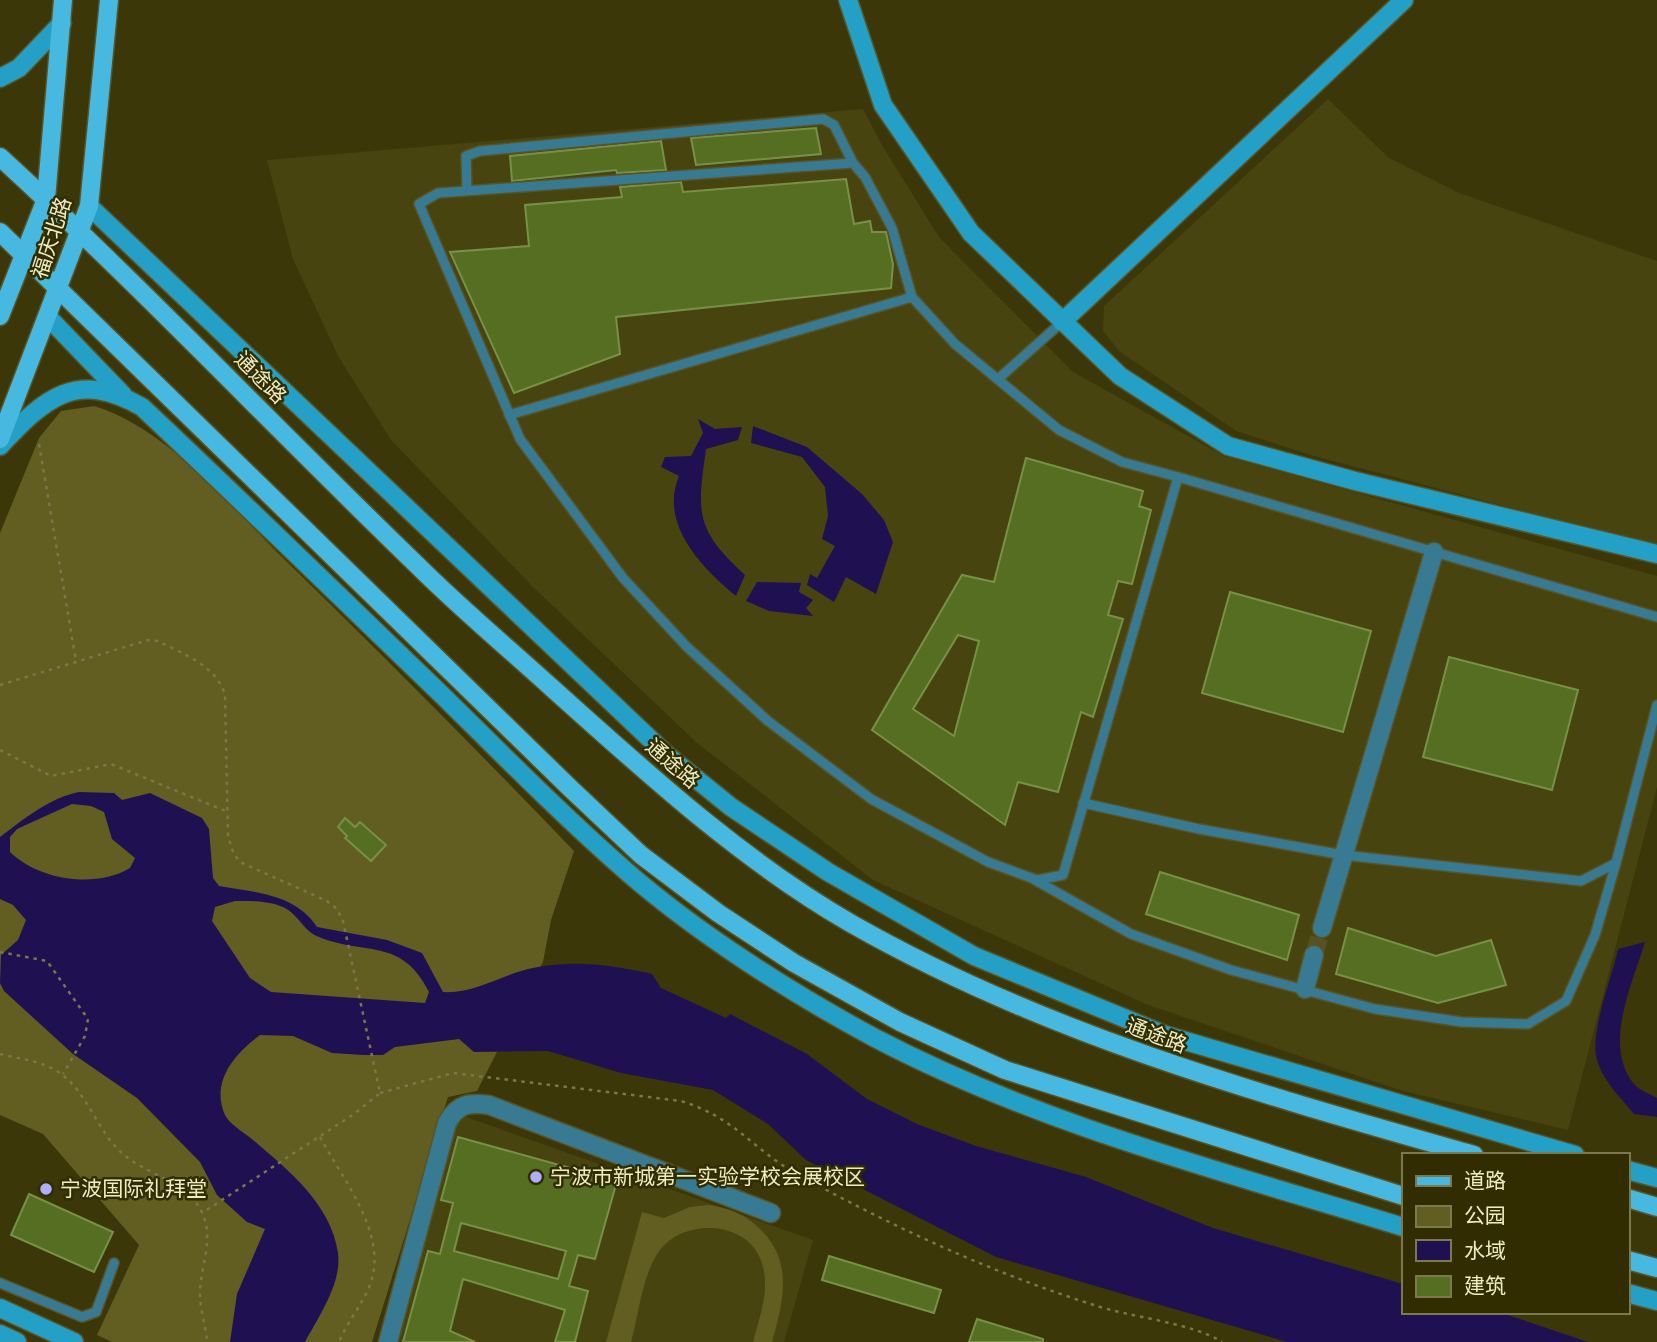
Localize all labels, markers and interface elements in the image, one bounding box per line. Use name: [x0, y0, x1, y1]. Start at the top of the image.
street label: 福庆北路: [27, 194, 77, 282]
street label: 通途路: [229, 347, 291, 409]
street label: 通途路: [640, 734, 704, 794]
street label: 通途路: [1122, 1013, 1190, 1059]
legend: [1402, 1153, 1629, 1314]
place label: 宁波市新城第一实验学校会展校区: [550, 1165, 865, 1190]
marker: 宁波市新城第一实验学校会展校区: [528, 1169, 544, 1185]
text: 道路: [1464, 1169, 1506, 1194]
place label: 宁波国际礼拜堂: [60, 1177, 207, 1202]
marker: 宁波国际礼拜堂: [38, 1181, 54, 1197]
text: 公园: [1464, 1204, 1506, 1229]
text: 水域: [1464, 1239, 1506, 1264]
text: 建筑: [1464, 1274, 1506, 1299]

